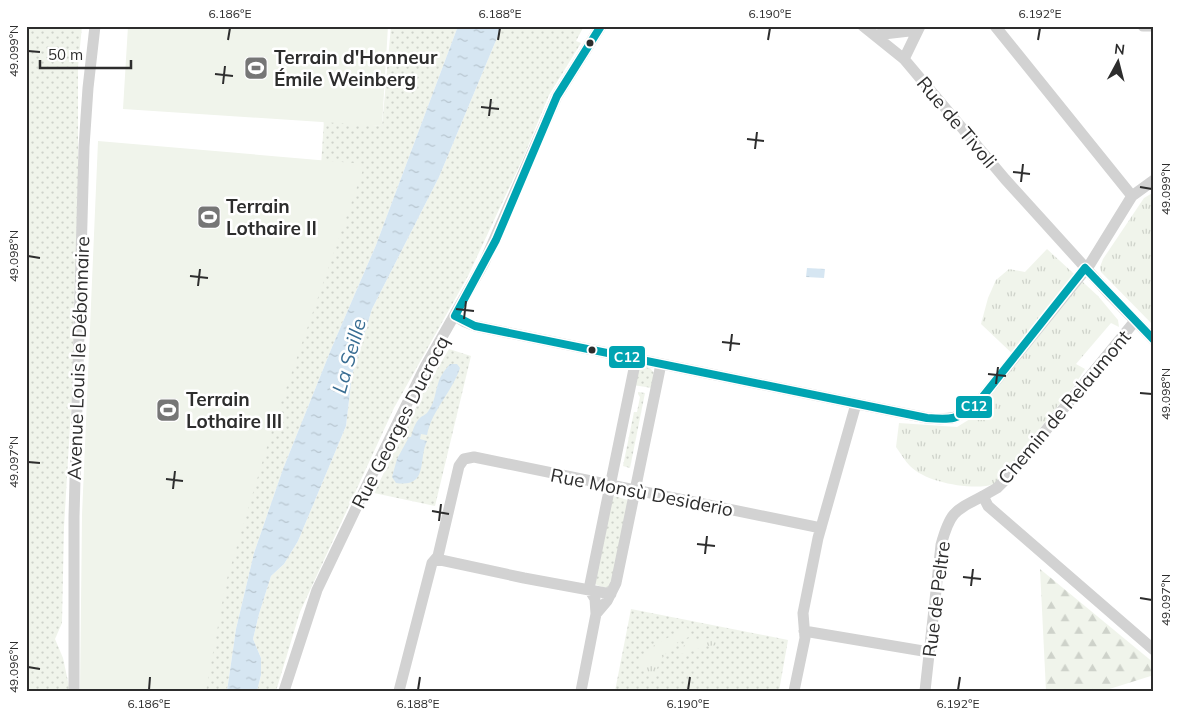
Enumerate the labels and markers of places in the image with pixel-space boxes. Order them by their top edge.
unlabelled marker [585,38,595,48]
place label: Terrain d'Honneur Émile Weinberg [274,45,438,91]
sports icon: Terrain d'Honneur Émile Weinberg [243,55,269,81]
place label: Terrain Lothaire II [226,194,317,240]
sports icon: Terrain Lothaire II [196,204,222,230]
unlabelled marker [587,345,597,355]
place label: Terrain Lothaire III [186,387,282,433]
sports icon: Terrain Lothaire III [155,397,181,423]

